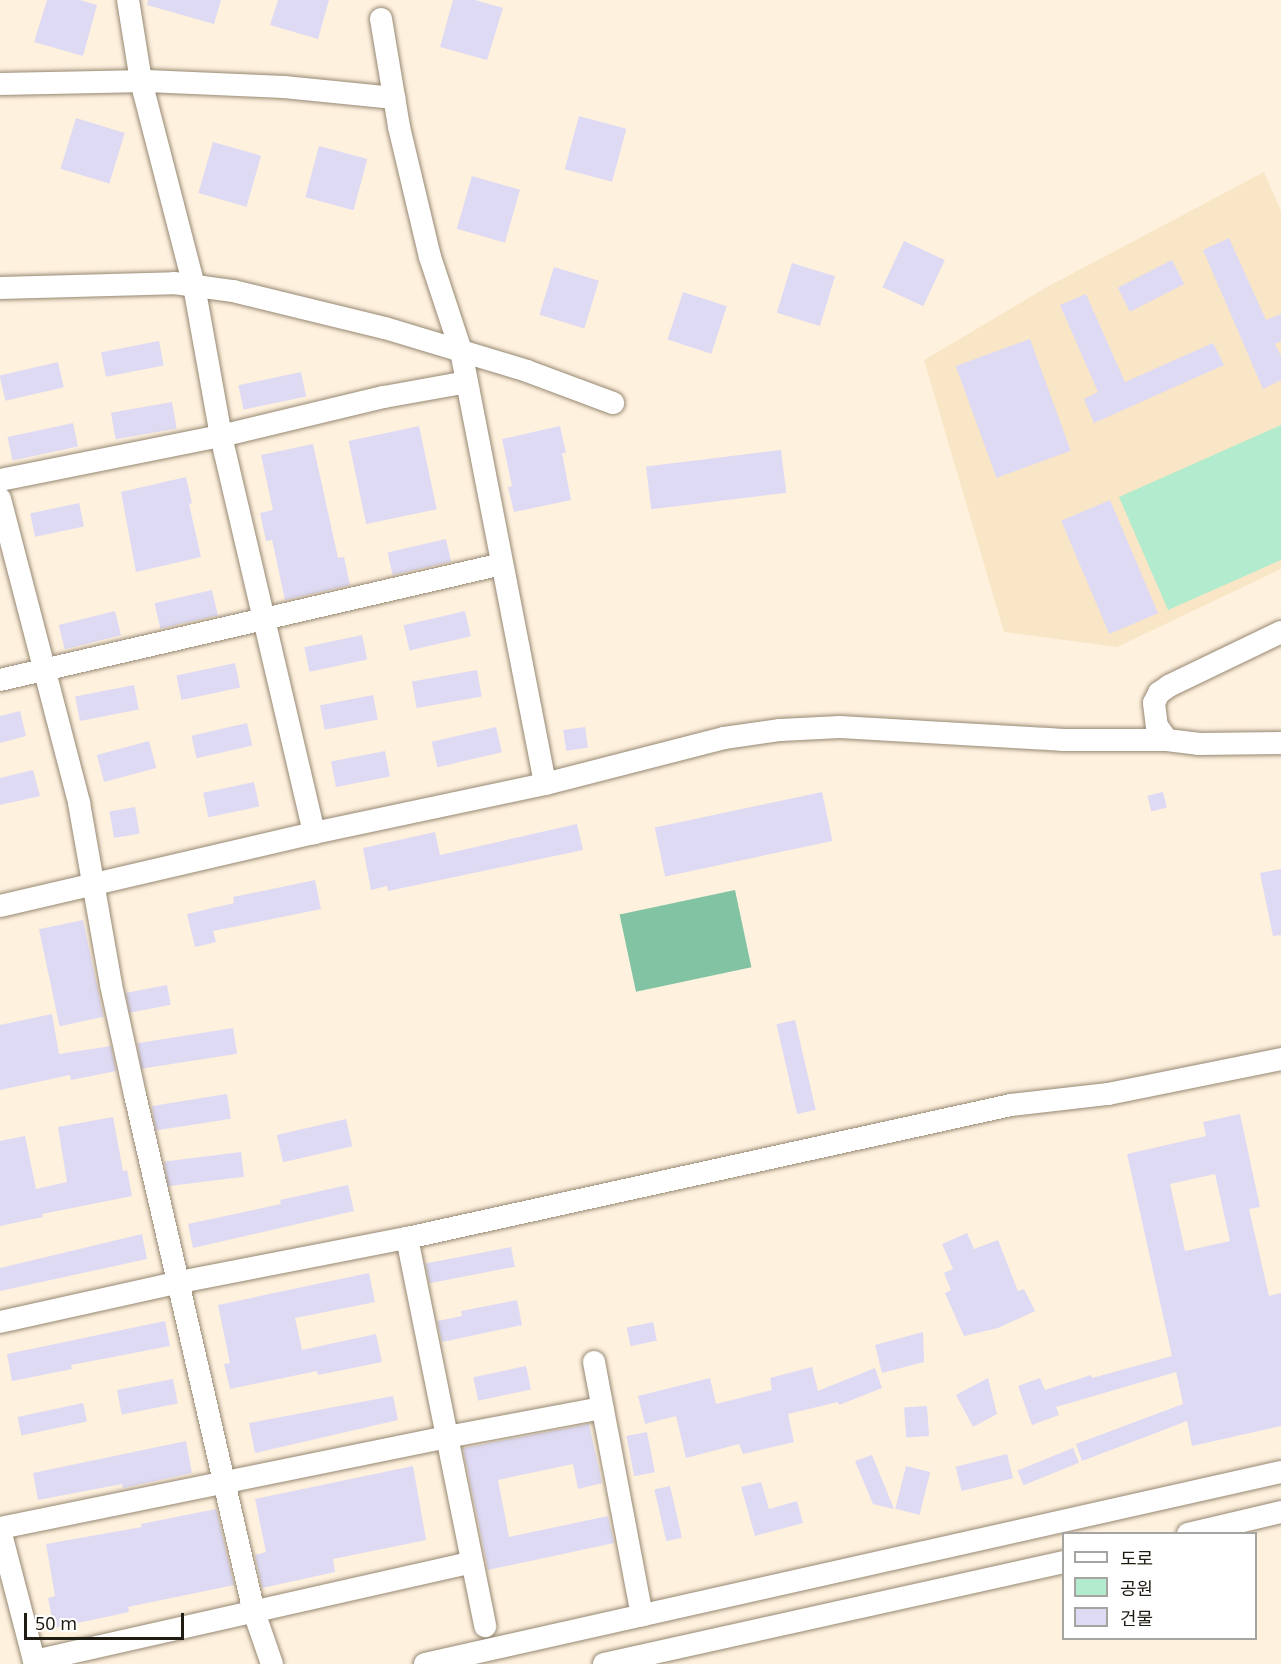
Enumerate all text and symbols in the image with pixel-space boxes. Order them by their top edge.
legend [1062,1532,1257,1640]
text: 도로 [1120,1546,1153,1570]
text: 공원 [1120,1576,1153,1600]
scale bar [27,1601,188,1639]
text: 건물 [1120,1606,1153,1630]
text: 50 m [35,1611,77,1635]

